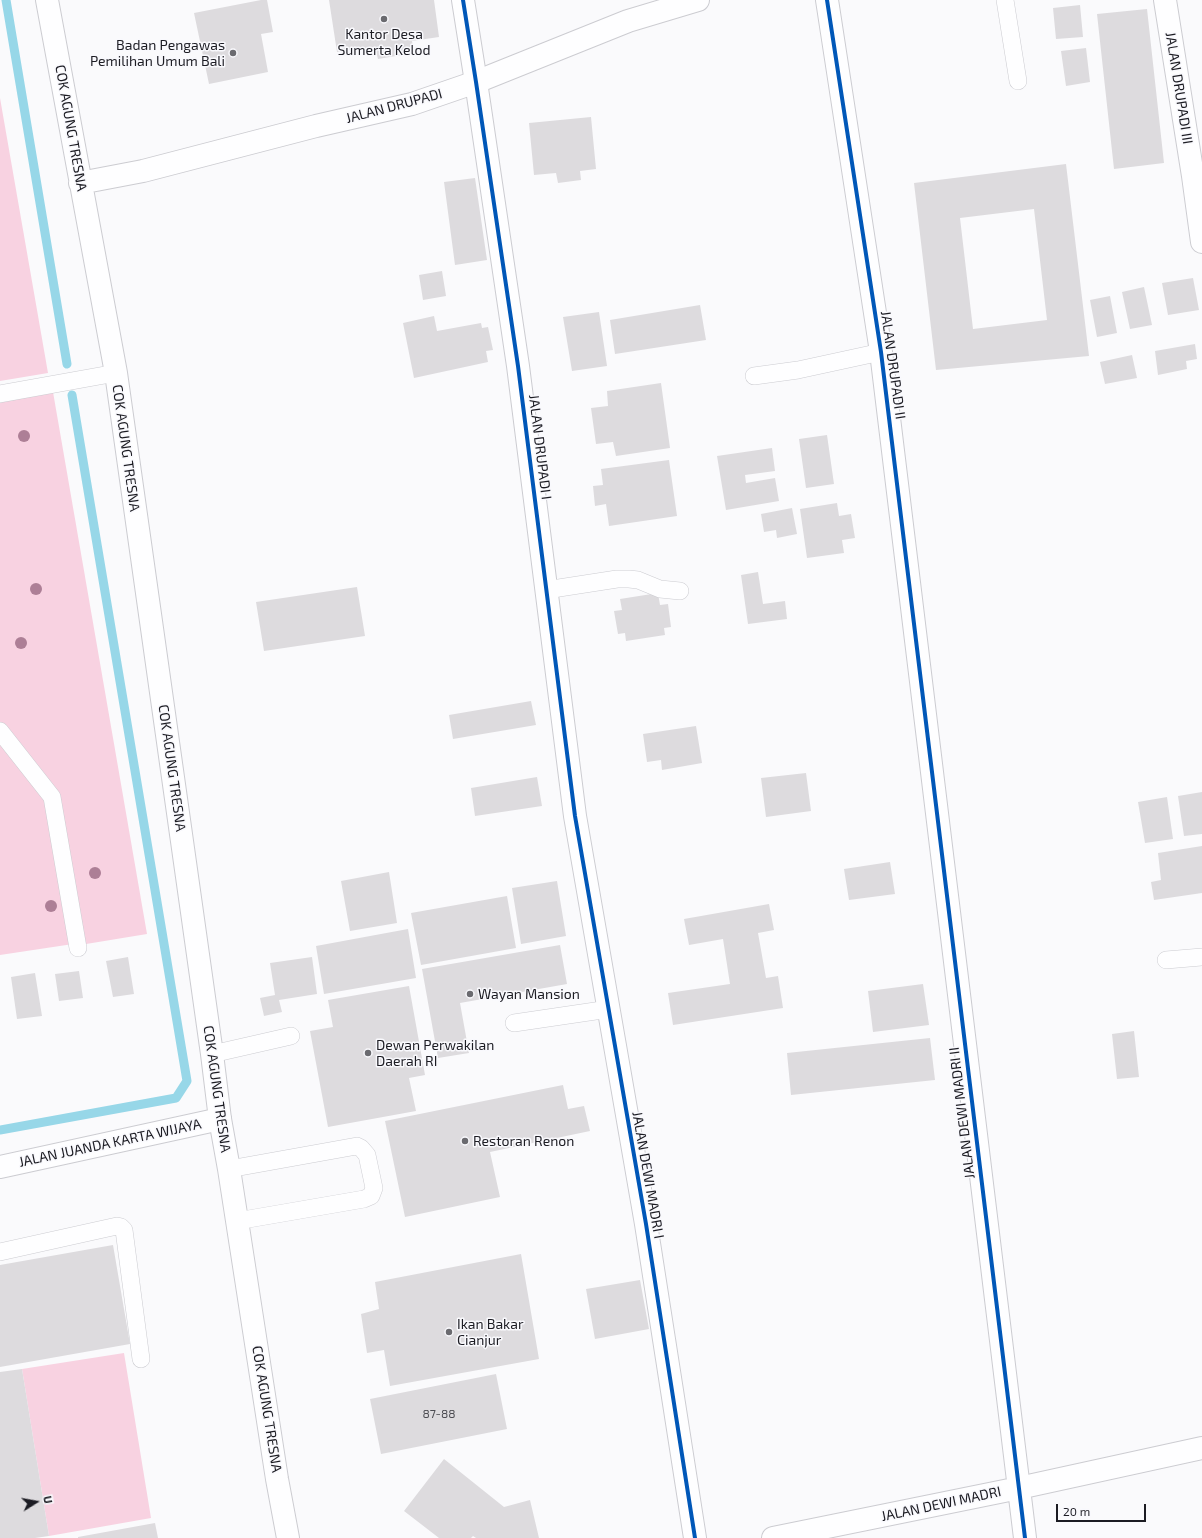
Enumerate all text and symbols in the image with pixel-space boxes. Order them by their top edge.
marker: Kantor Desa Sumerta Kelod [379,14,389,24]
place label: Kantor Desa Sumerta Kelod [337,26,431,58]
street label: JALAN DRUPADI III [1162,31,1196,145]
place label: Badan Pengawas Pemilihan Umum Bali [90,37,225,70]
marker: Badan Pengawas Pemilihan Umum Bali [228,48,238,58]
street label: COK AGUNG TRESNA [52,63,90,193]
street label: JALAN DRUPADI [344,85,444,127]
street label: JALAN DRUPADI II [877,310,909,420]
street label: COK AGUNG TRESNA [109,383,143,513]
street label: JALAN DRUPADI I [525,393,555,501]
street label: COK AGUNG TRESNA [155,703,189,833]
place label: Wayan Mansion [478,986,580,1002]
marker: Wayan Mansion [465,989,475,999]
street label: COK AGUNG TRESNA [200,1024,234,1154]
place label: Dewan Perwakilan Daerah RI [376,1037,494,1070]
street label: JALAN DEWI MADRI II [946,1046,978,1180]
marker: Dewan Perwakilan Daerah RI [363,1048,373,1058]
street label: JALAN DEWI MADRI I [629,1110,667,1240]
street label: JALAN JUANDA KARTA WIJAYA [17,1115,203,1171]
place label: Restoran Renon [473,1133,574,1149]
marker: Restoran Renon [460,1136,470,1146]
place label: Ikan Bakar Cianjur [457,1316,524,1348]
marker: Ikan Bakar Cianjur [444,1327,454,1337]
street label: COK AGUNG TRESNA [249,1344,285,1474]
house number: 87-88 [422,1407,456,1421]
north arrow [16,1482,56,1522]
street label: JALAN DEWI MADRI [880,1483,1002,1525]
text: U [41,1495,55,1505]
scale bar [1058,1496,1148,1522]
text: 20 m [1063,1504,1090,1518]

